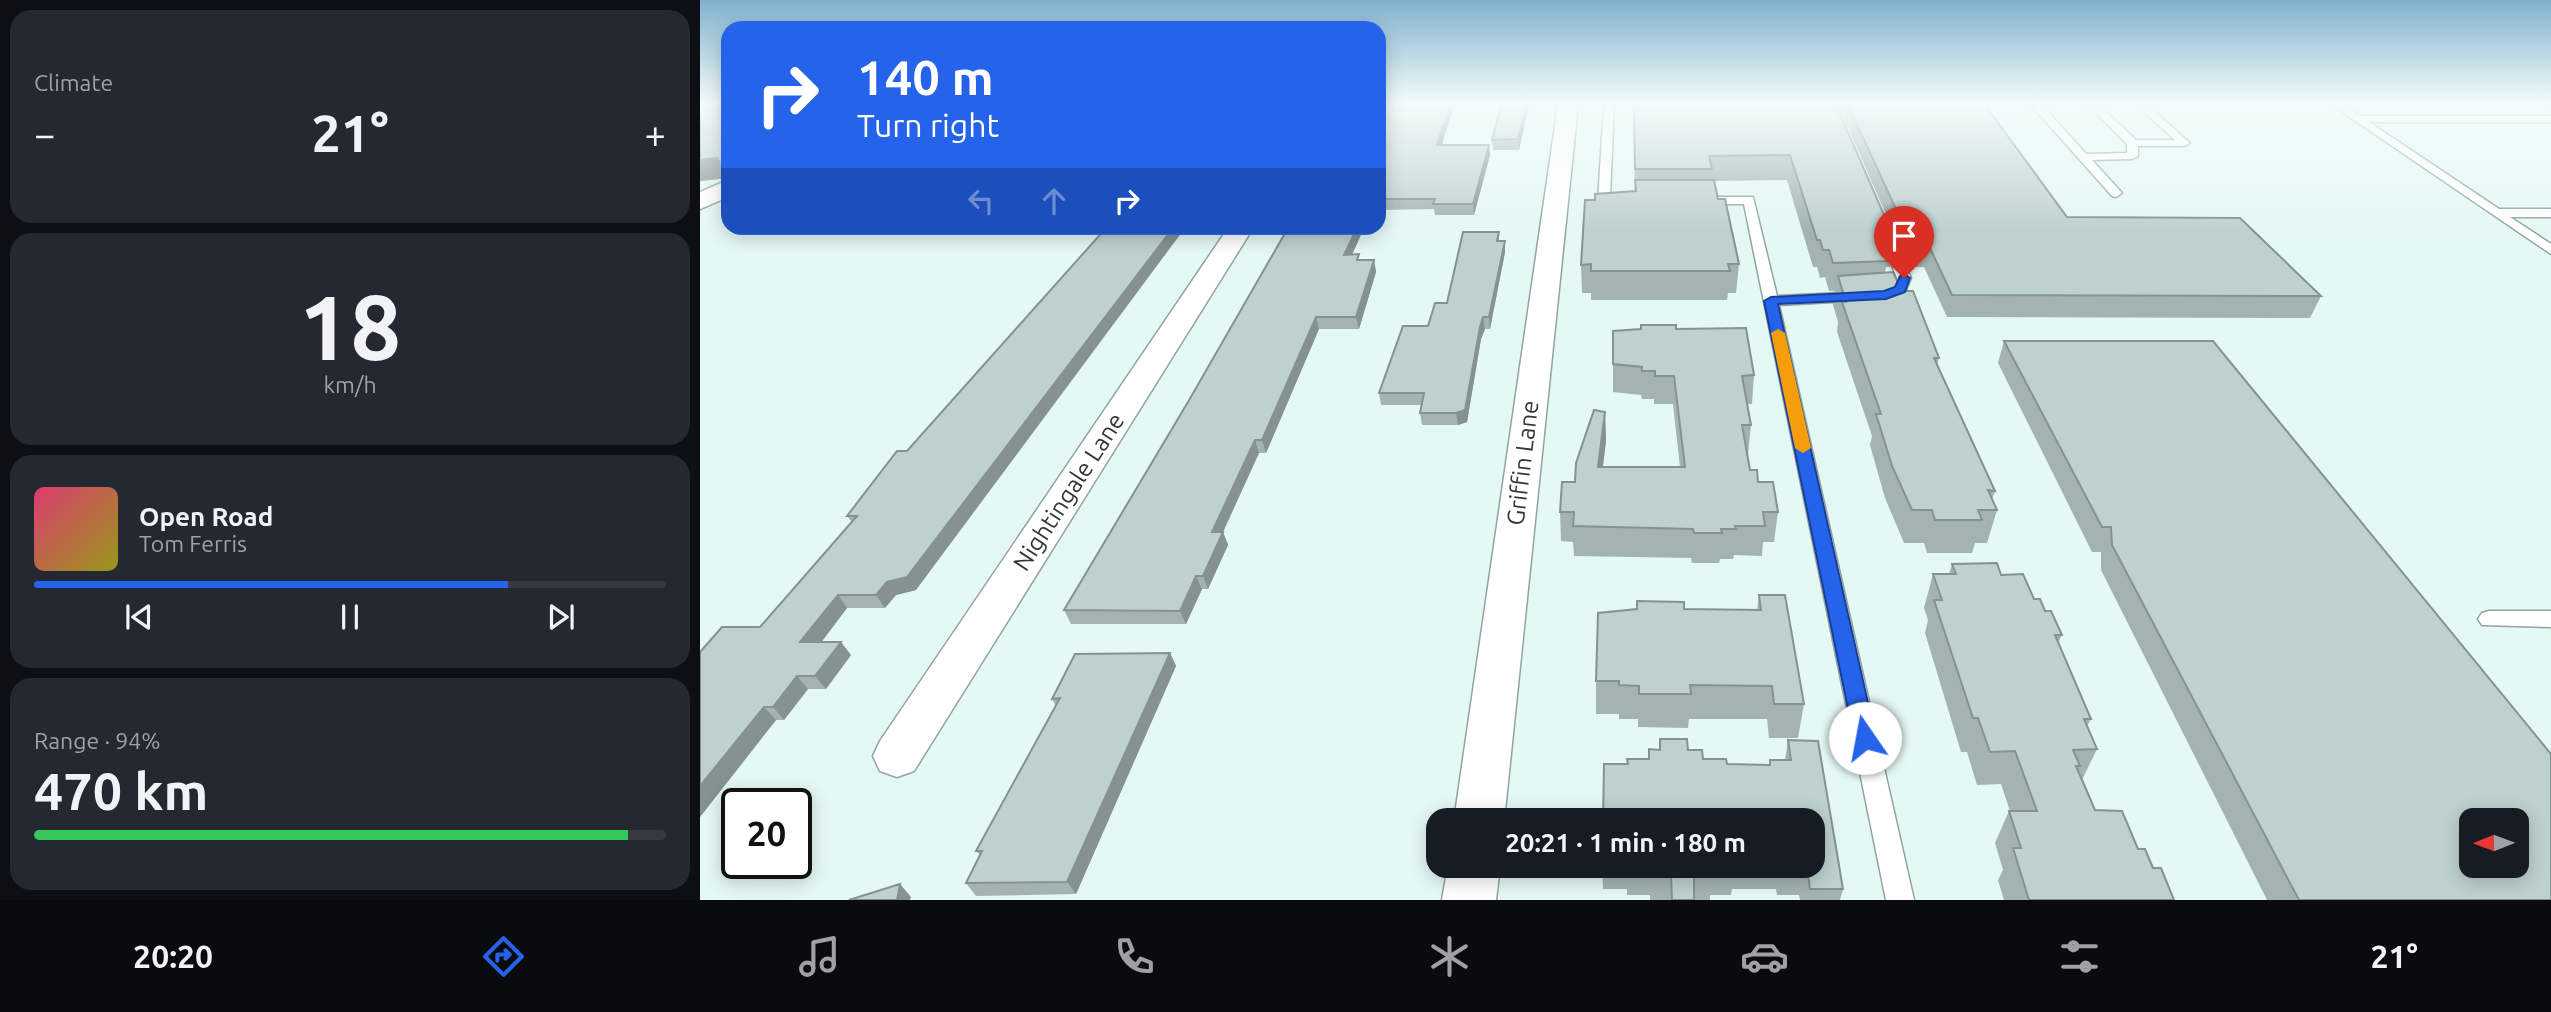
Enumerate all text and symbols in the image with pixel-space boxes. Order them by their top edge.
icon: right [742,49,833,140]
text: 140 m [857,49,994,104]
text: Climate [34,70,113,95]
text: 21° [311,104,389,162]
text: Turn right [857,107,999,143]
text: − [34,113,55,155]
text: + [645,113,666,155]
icon: left [962,182,1000,220]
icon: ahead [1035,182,1073,220]
icon: right [1108,182,1146,220]
pin [1874,206,1934,278]
icon: arrive [1885,217,1923,255]
text: 18 [299,275,401,377]
text: km/h [323,372,377,397]
street label: Griffin Lane [1501,399,1544,527]
street label: Nightingale Lane [1008,408,1130,575]
text: Open Road [139,502,273,531]
text: Tom Ferris [139,531,247,556]
icon: previous [120,598,158,636]
icon: pause [331,598,369,636]
icon: next [542,598,580,636]
position arrow [1828,701,1902,775]
text: Range · 94% [34,728,161,753]
text: 470 km [34,762,208,820]
speed limit sign: 20 [721,788,812,879]
north arrow [2459,808,2529,878]
map controls [2459,808,2529,878]
text: 20:21 · 1 min · 180 m [1505,828,1746,857]
icon: directions [479,932,528,981]
icon: music [795,932,844,981]
icon: phone [1110,932,1159,981]
icon: climate [1425,932,1474,981]
icon: car [1740,932,1789,981]
icon: filters [2055,932,2104,981]
text: 20:20 [133,938,213,974]
text: 21° [2370,938,2418,974]

